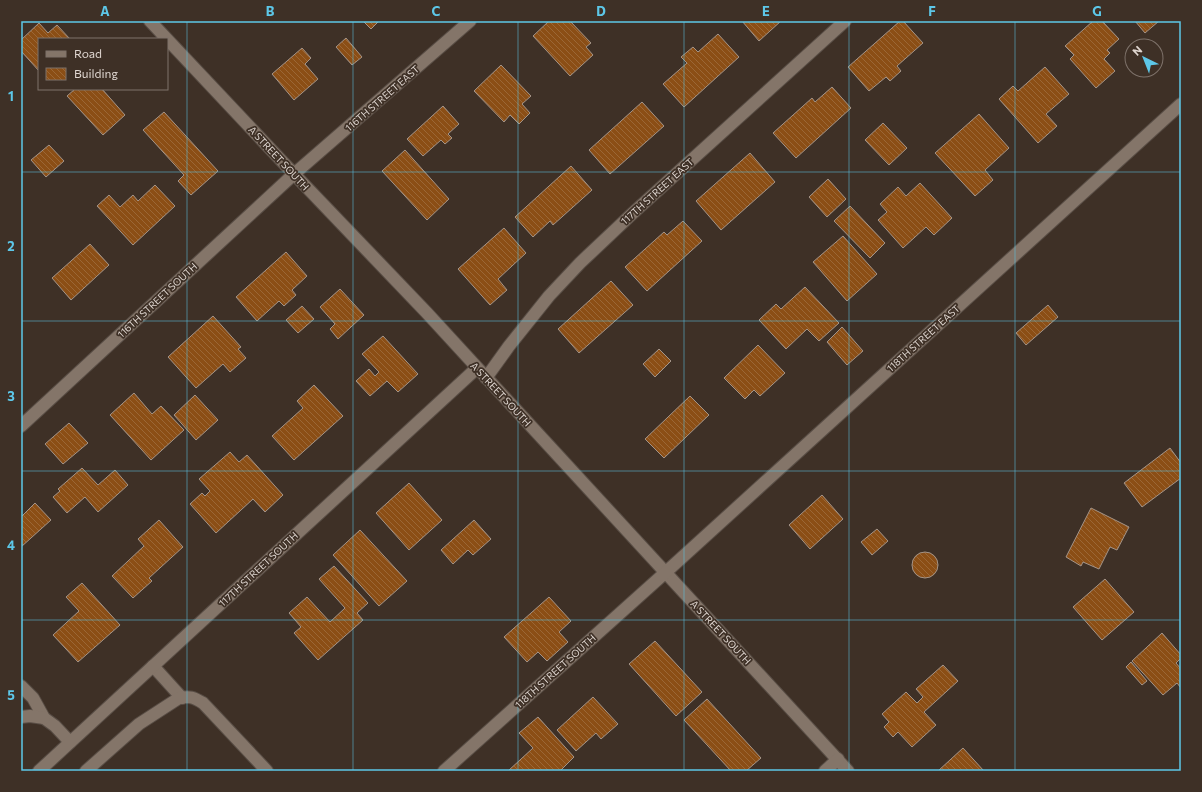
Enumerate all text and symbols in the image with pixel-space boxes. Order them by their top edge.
text: A [100,3,110,19]
text: B [266,3,275,19]
text: C [432,3,441,19]
text: D [596,3,606,19]
text: E [762,3,770,19]
text: F [928,3,936,19]
text: G [1092,3,1102,19]
legend [38,38,168,90]
north arrow [1124,38,1164,78]
text: N [1129,43,1144,58]
text: Road [74,46,102,60]
street label: 116TH STREET EAST [343,62,422,133]
text: Building [74,66,118,80]
text: 1 [8,88,14,104]
street label: A STREET SOUTH [246,124,312,192]
street label: 117TH STREET EAST [618,155,696,227]
text: 2 [7,238,15,254]
street label: 116TH STREET SOUTH [115,260,199,340]
street label: 118TH STREET EAST [884,302,962,374]
street label: A STREET SOUTH [468,360,534,428]
text: 3 [7,388,15,404]
street label: 117TH STREET SOUTH [216,529,300,609]
text: 4 [7,537,15,553]
street label: A STREET SOUTH [688,598,754,666]
street label: 118TH STREET SOUTH [512,632,598,710]
text: 5 [7,687,15,703]

